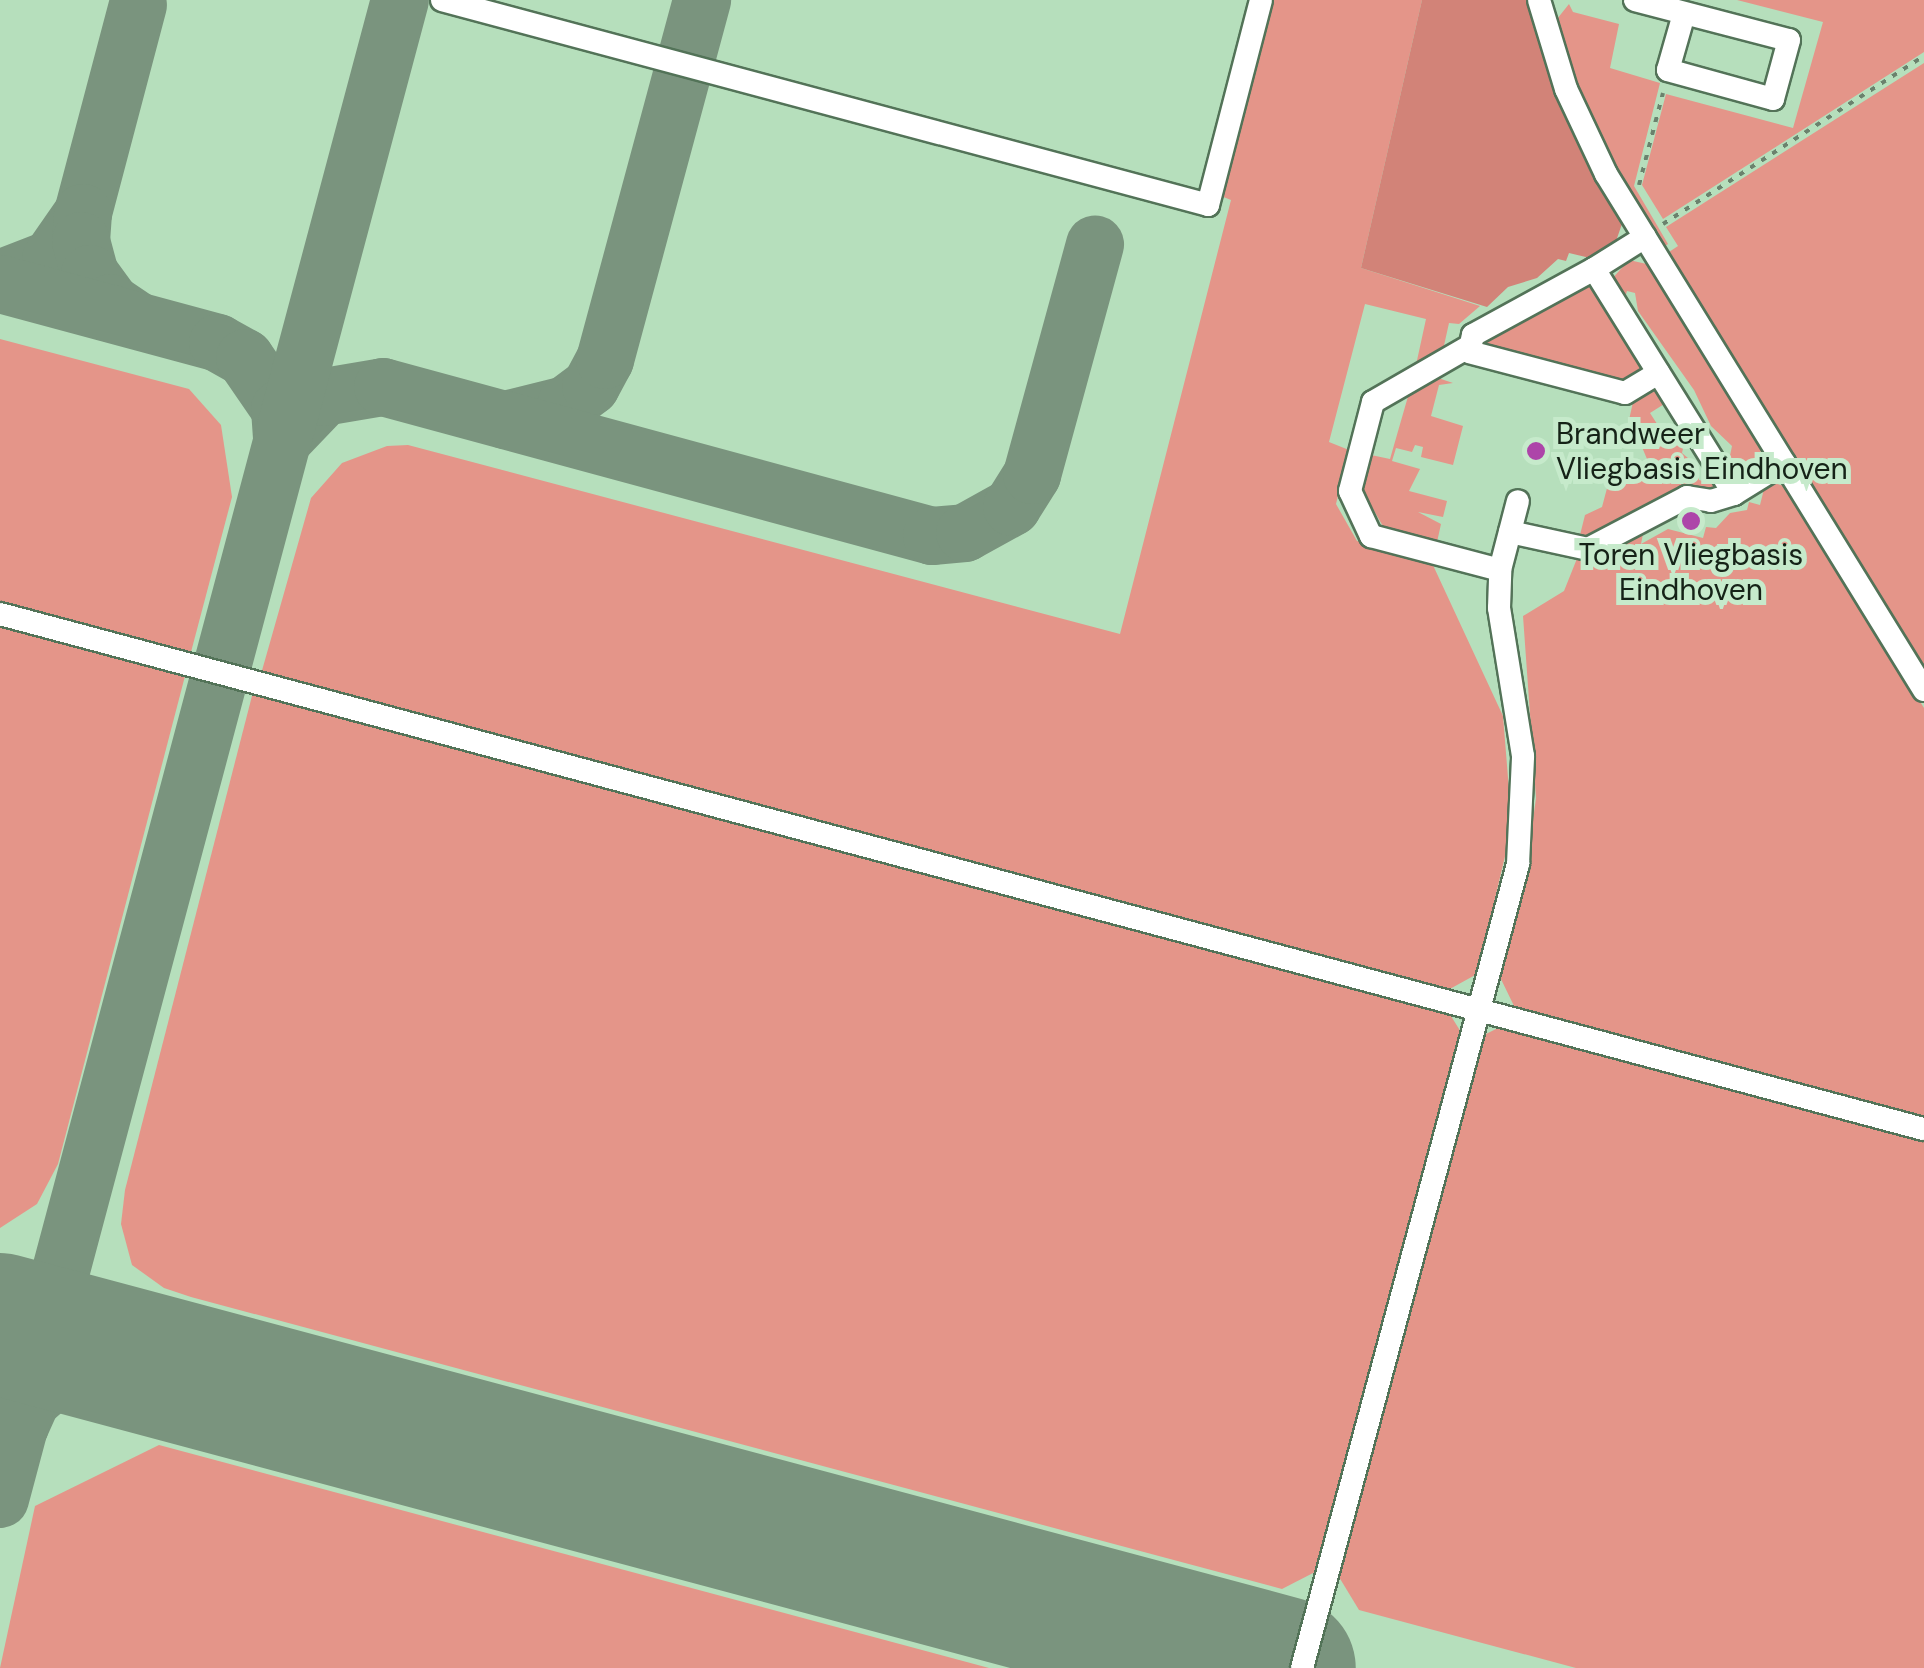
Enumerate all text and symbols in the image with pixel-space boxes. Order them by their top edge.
place label: Brandweer Vliegbasis Eindhoven [1556,416,1848,486]
marker: Brandweer Vliegbasis Eindhoven [1525,440,1547,462]
marker: Toren Vliegbasis Eindhoven [1680,510,1702,532]
place label: Toren Vliegbasis Eindhoven [1579,537,1803,608]

